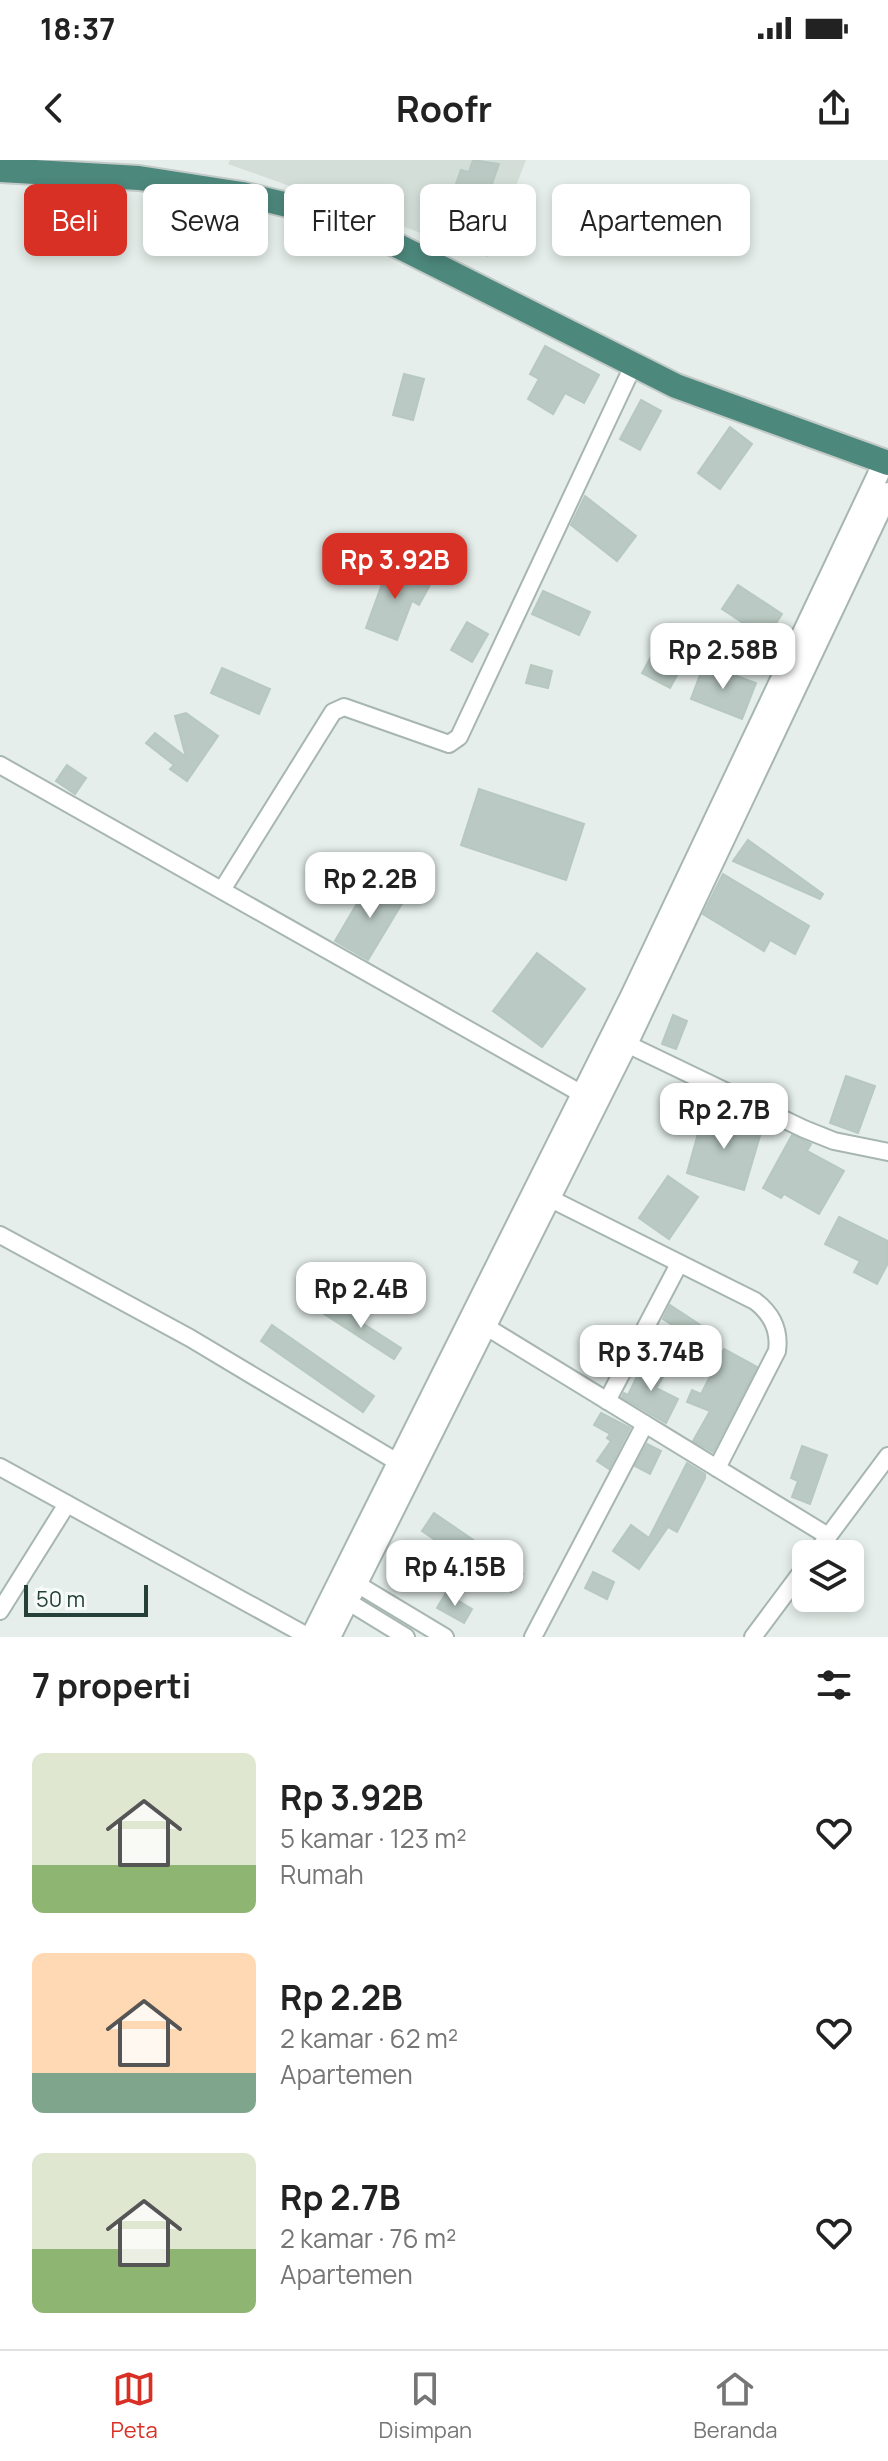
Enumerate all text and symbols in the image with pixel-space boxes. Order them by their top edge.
text: 18:37 [40,8,115,49]
text: Roofr [396,84,492,133]
icon: back [32,86,76,130]
icon: share [812,86,856,130]
chip: Beli [24,184,127,256]
chip: Sewa [143,184,268,256]
chip: Filter [284,184,404,256]
chip: Baru [420,184,536,256]
chip: Apartemen [552,184,750,256]
pin: Rp 3.92B [312,533,478,601]
text: Rp 3.92B [340,541,450,577]
pin: Rp 2.58B [640,623,806,691]
text: Rp 2.58B [668,631,778,667]
pin: Rp 2.2B [296,852,444,920]
text: Rp 2.2B [323,860,417,896]
pin: Rp 2.7B [650,1083,798,1151]
text: Rp 2.7B [678,1091,770,1127]
pin: Rp 2.4B [287,1262,435,1330]
text: Rp 2.4B [314,1270,408,1306]
pin: Rp 3.74B [568,1325,734,1393]
text: Rp 3.74B [598,1333,704,1369]
pin: Rp 4.15B [372,1540,538,1608]
map controls [792,1540,864,1612]
button: layers [792,1540,864,1612]
text: Rp 4.15B [404,1548,506,1584]
scale bar [24,1581,148,1617]
text: 50 m [36,1584,85,1614]
text: 7 properti [32,1662,191,1708]
icon: filters [812,1663,856,1707]
text: Rp 3.92B [280,1774,423,1820]
icon: home [96,1785,192,1881]
icon: heart [812,1811,856,1855]
text: 5 kamar · 123 m² [280,1820,467,1856]
text: Rumah [280,1856,364,1892]
text: Rp 2.2B [280,1974,402,2020]
icon: home [96,1985,192,2081]
icon: heart [812,2011,856,2055]
text: 2 kamar · 62 m² [280,2020,458,2056]
text: Apartemen [280,2056,413,2092]
text: Rp 2.7B [280,2174,400,2220]
icon: home [96,2185,192,2281]
icon: heart [812,2211,856,2255]
text: 2 kamar · 76 m² [280,2220,456,2256]
text: Apartemen [280,2256,413,2292]
tab: Peta [111,2367,158,2445]
tab: Disimpan [379,2367,472,2445]
tab: Beranda [693,2367,778,2445]

